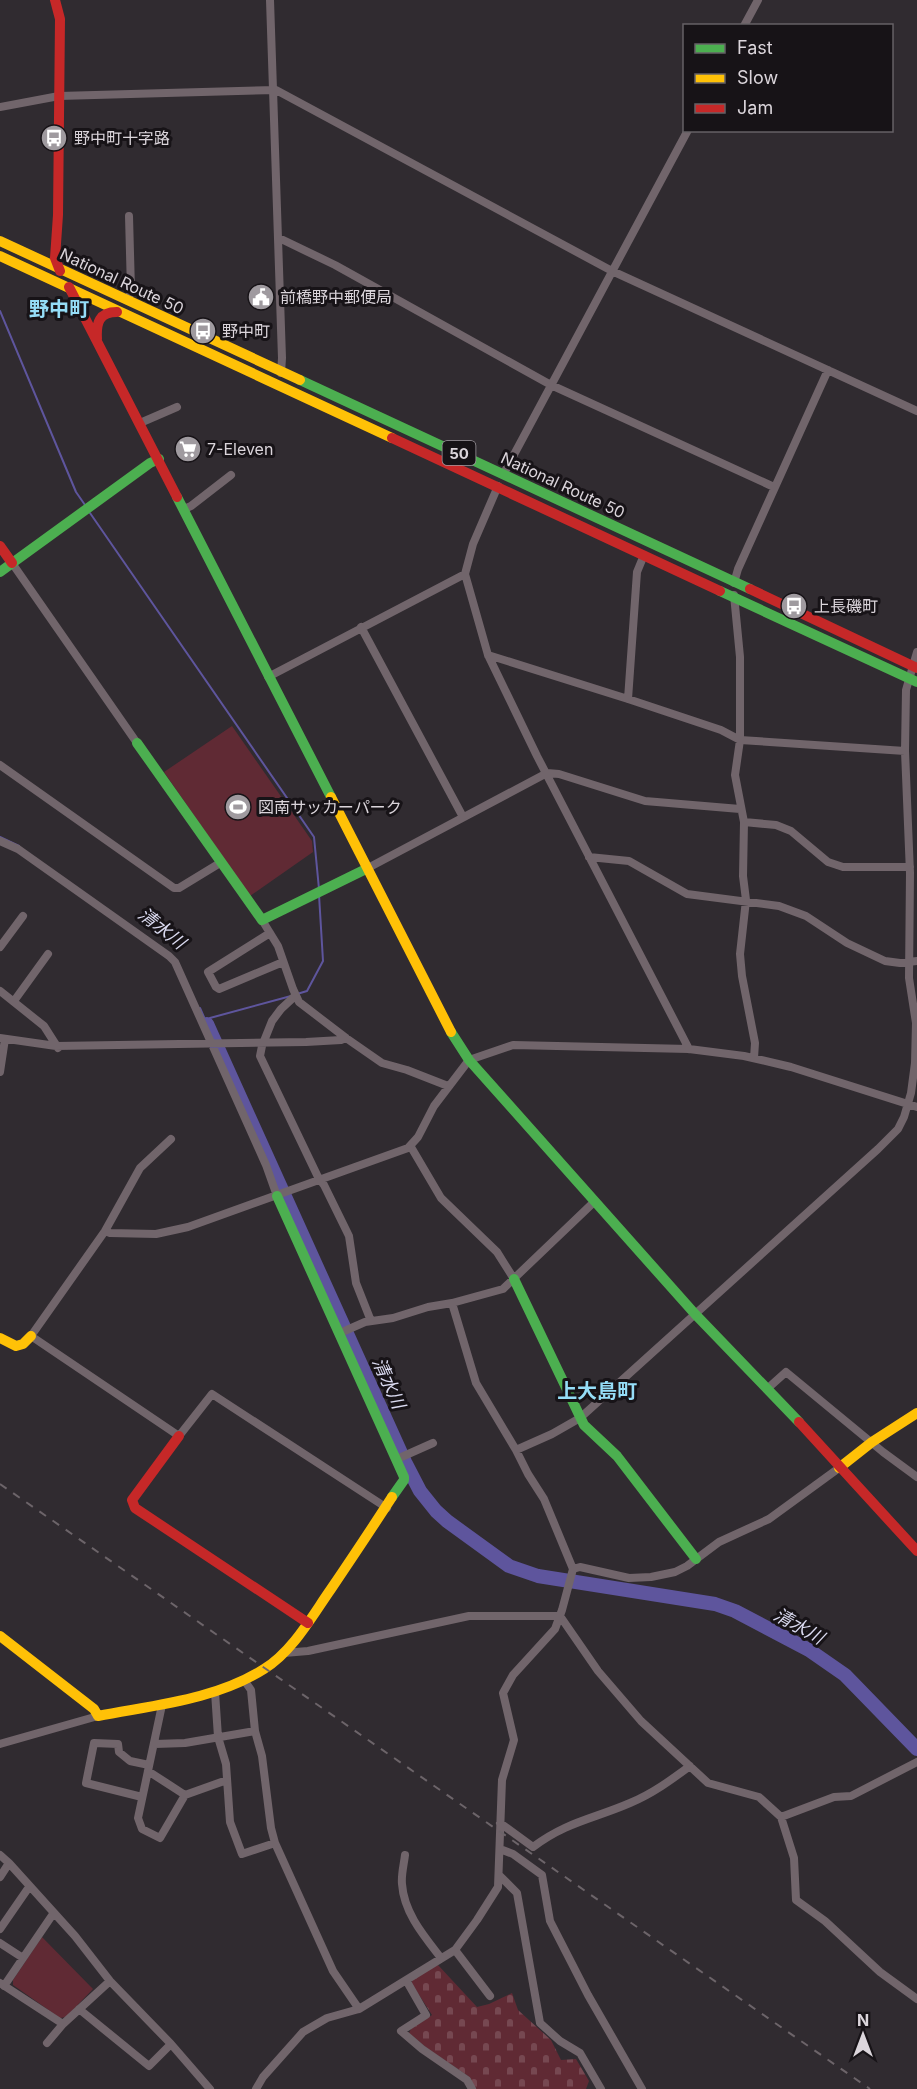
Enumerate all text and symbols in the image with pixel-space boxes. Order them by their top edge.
legend [683,24,893,132]
text: Fast [737,37,773,58]
text: Slow [737,67,778,88]
text: Jam [737,97,773,118]
bus stop icon: 野中町十字路 [39,123,69,153]
place label: 野中町十字路 [74,128,170,148]
street label: National Route 50 [57,244,187,318]
public building icon: 前橋野中郵便局 [246,282,276,312]
place label: 前橋野中郵便局 [280,287,392,307]
district label: 野中町 [29,297,89,321]
bus stop icon: 野中町 [188,316,218,346]
place label: 野中町 [222,321,270,341]
supermarket icon: 7-Eleven [173,434,203,464]
place label: 7-Eleven [207,439,273,459]
road number: 50 [442,441,476,465]
street label: National Route 50 [498,448,628,522]
bus stop icon: 上長磯町 [779,591,809,621]
place label: 上長磯町 [814,596,878,616]
sports icon: 図南サッカーパーク [223,792,253,822]
place label: 図南サッカーパーク [258,797,402,817]
water label: 清水川 [134,903,191,954]
water label: 清水川 [368,1354,410,1414]
district label: 上大島町 [557,1379,637,1403]
water label: 清水川 [770,1604,829,1649]
north arrow [833,2005,893,2065]
text: N [857,2010,869,2030]

